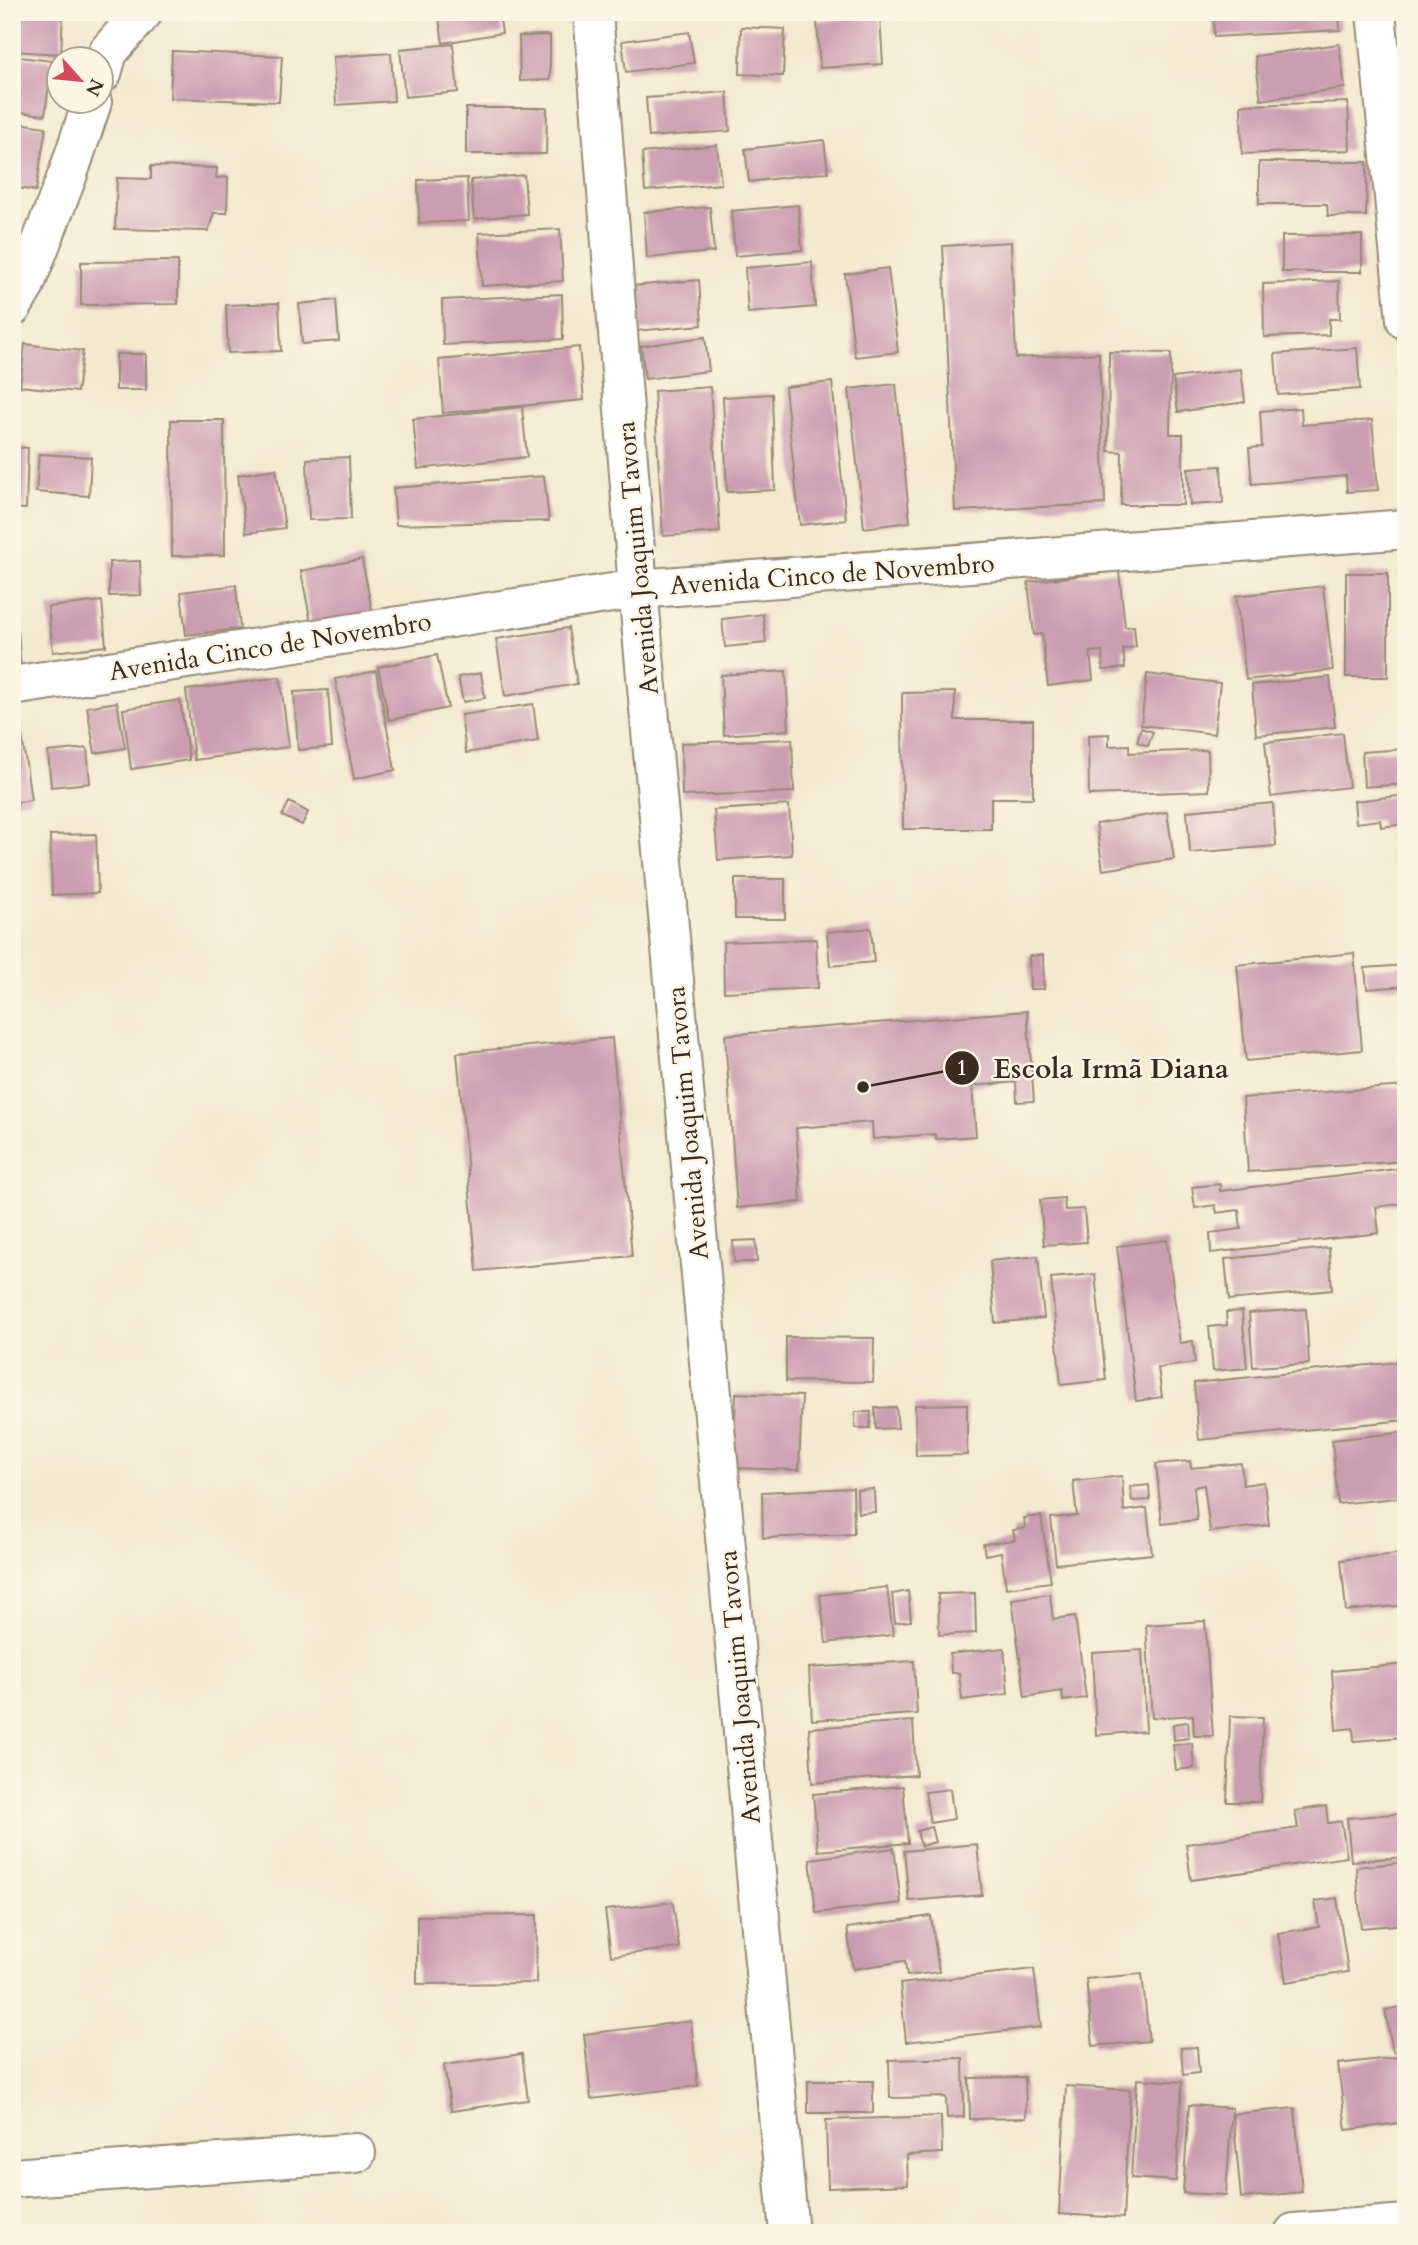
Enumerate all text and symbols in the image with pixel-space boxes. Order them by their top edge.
north arrow [46,46,116,116]
text: N [79,74,110,101]
street label: Avenida Joaquim Tavora [608,420,667,696]
street label: Avenida Cinco de Novembro [668,546,996,603]
street label: Avenida Cinco de Novembro [106,604,434,689]
street label: Avenida Joaquim Tavora [658,985,717,1261]
callout: Escola Irmã Diana [944,1043,1243,1092]
text: Escola Irmã Diana [993,1050,1229,1088]
text: 1 [957,1054,967,1083]
street label: Avenida Joaquim Tavora [710,1549,769,1825]

